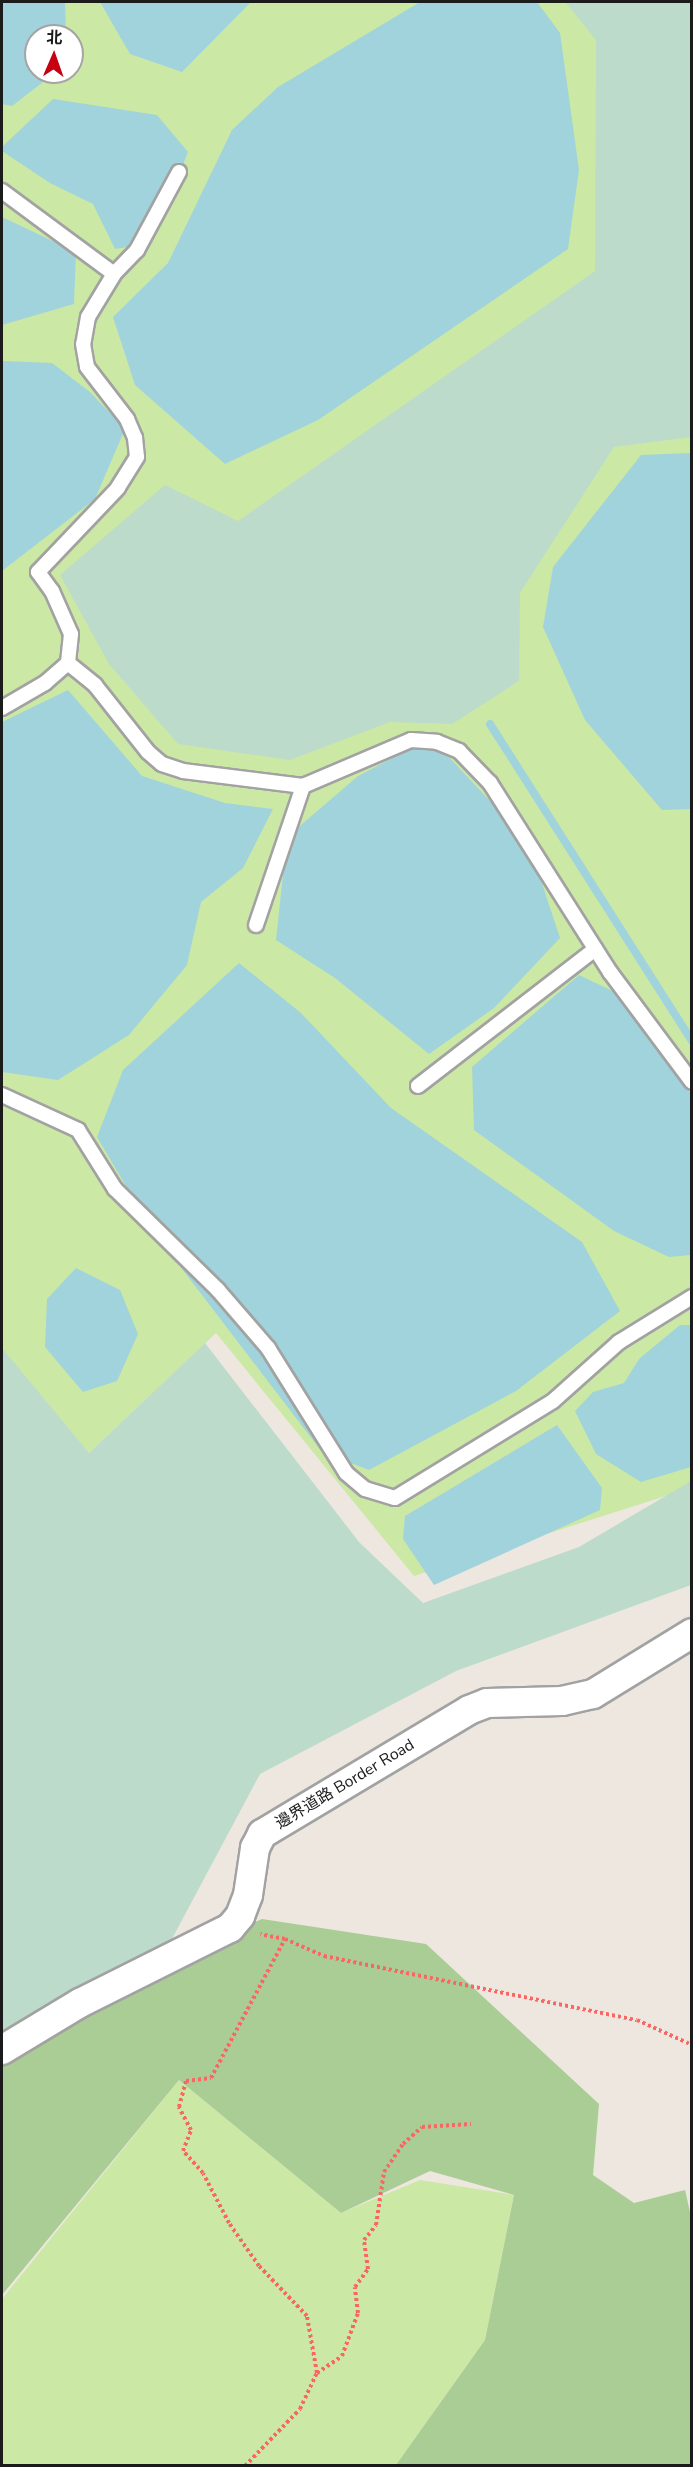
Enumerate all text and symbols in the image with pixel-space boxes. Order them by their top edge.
north arrow [24,24,84,84]
text: 北 [46,27,63,49]
street label: 邊界道路 Border Road [272,1735,418,1833]

